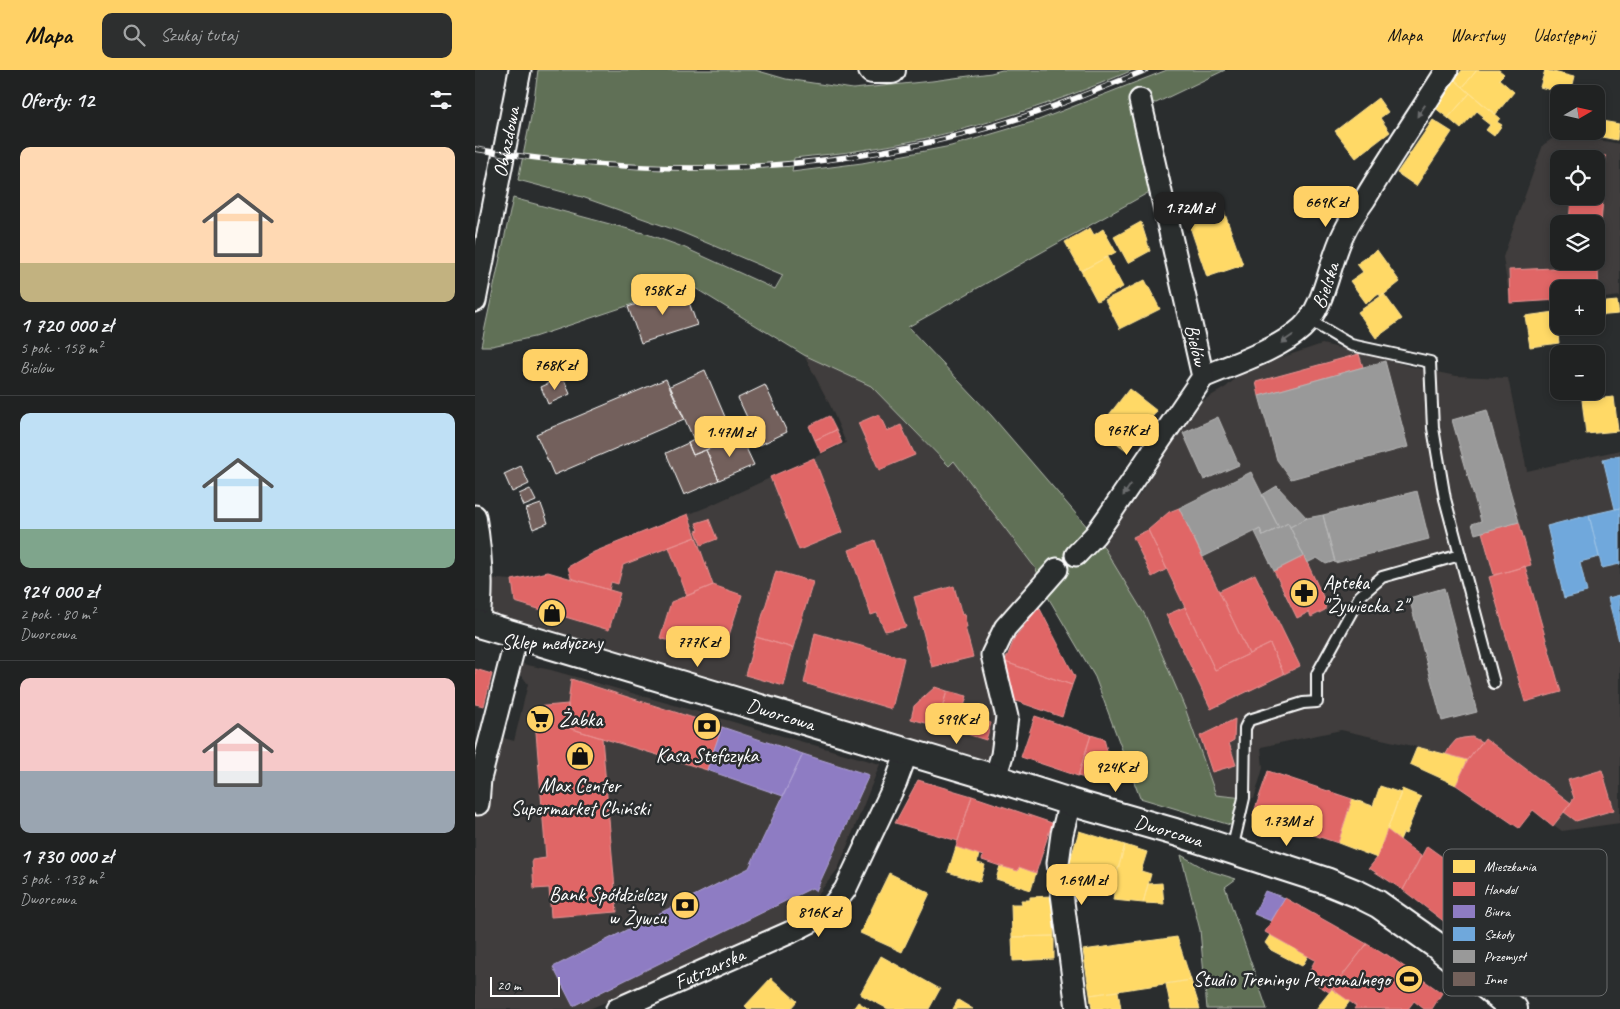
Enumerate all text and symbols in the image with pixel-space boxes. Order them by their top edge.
search box [102,13,452,58]
text: Mapa [25,20,72,50]
icon: search [120,21,148,49]
text: Szukaj tutaj [160,23,238,47]
text: Mapa [1387,24,1422,46]
text: Warstwy [1450,24,1505,46]
text: Udostępnij [1533,24,1595,46]
north arrow [1550,85,1605,140]
map controls [1550,85,1605,400]
icon: filters [427,86,455,114]
text: Oferty: 12 [20,87,94,113]
street label: Objazdowa [487,103,525,179]
one-way arrow [1416,104,1425,118]
button: locate [1550,150,1605,205]
icon: home [193,180,283,270]
pin: 669K zł [1280,186,1372,228]
pin: 1.72M zł [1137,191,1241,234]
text: 669K zł [1305,192,1347,212]
text: 1.72M zł [1165,198,1213,218]
button: layers [1550,215,1605,270]
street label: Bielska [1305,258,1345,312]
pin: 958K zł [617,274,709,316]
text: 958K zł [642,280,684,300]
button: + [1550,280,1605,335]
text: 1 720 000 zł [20,312,113,338]
street label: Bielów [1179,322,1213,370]
one-way arrow [1280,334,1294,344]
text: 5 pok. · 158 m² [20,338,102,358]
button: − [1550,345,1605,400]
pin: 768K zł [509,348,601,391]
text: 768K zł [534,355,576,375]
text: Bielów [20,358,53,378]
pin: 967K zł [1081,414,1173,456]
pin: 1.47M zł [678,416,782,458]
text: 967K zł [1106,420,1148,440]
text: 1.47M zł [706,422,754,442]
icon: home [193,445,283,535]
one-way arrow [1122,483,1132,496]
place label: Apteka "Żywiecka 2" [1323,570,1411,618]
text: 924 000 zł [20,578,98,604]
pharmacy icon: Apteka "Żywiecka 2" [1289,578,1319,608]
shop icon: Sklep medyczny [537,598,567,628]
text: 2 pok. · 80 m² [20,604,95,624]
text: Dworcowa [20,624,76,644]
pin: 777K zł [652,626,744,668]
place label: Sklep medyczny [501,630,605,655]
text: 777K zł [677,632,719,652]
street label: Dworcowa [744,692,819,737]
pin: 599K zł [911,702,1003,745]
supermarket icon: Żabka [525,704,555,734]
place label: Żabka [559,707,604,732]
text: 599K zł [936,709,978,729]
icon: home [193,710,283,800]
bank icon: Kasa Stefczyka [692,711,722,741]
shop icon: Max Center Supermarket Chiński [565,741,595,771]
place label: Kasa Stefczyka [656,743,760,768]
pin: 924K zł [1070,750,1162,793]
text: 924K zł [1095,757,1137,777]
place label: Max Center Supermarket Chiński [510,773,652,821]
pin: 1.73M zł [1235,804,1339,847]
street label: Dworcowa [1132,809,1207,853]
text: 1.73M zł [1263,811,1311,831]
text: 1 730 000 zł [20,843,113,869]
legend [1443,849,1607,996]
text: Mieszkania [1484,858,1537,875]
pin: 1.69M zł [1030,864,1134,906]
text: 5 pok. · 138 m² [20,869,102,889]
text: 1.69M zł [1057,870,1107,890]
text: Handel [1484,881,1519,898]
place label: Bank Spółdzielczy w Żywcu [549,882,668,930]
text: Dworcowa [20,889,76,909]
bank icon: Bank Spółdzielczy w Żywcu [670,890,700,920]
pin: 816K zł [773,896,865,938]
text: 816K zł [798,902,840,922]
text: Biura [1484,903,1511,920]
text: Szkoły [1484,926,1515,943]
street label: Futrzarska [670,941,750,995]
text: Przemysł [1484,948,1528,965]
sports icon: Studio Treningu Personalnego [1394,964,1424,994]
place label: Studio Treningu Personalnego [1193,967,1392,992]
text: Inne [1484,971,1508,988]
scale bar [490,974,560,997]
text: 20 m [497,977,521,994]

